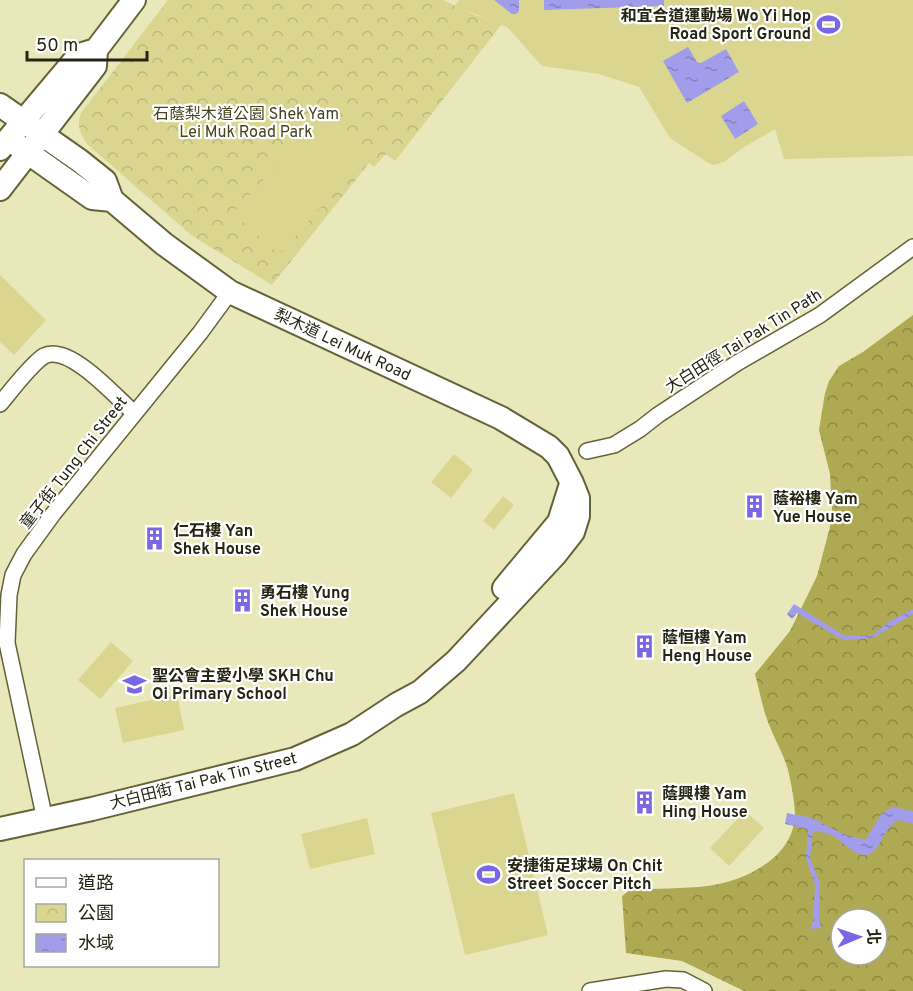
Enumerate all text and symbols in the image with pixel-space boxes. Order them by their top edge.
place label: 和宜合道運動場 Wo Yi Hop Road Sport Ground [621,7,811,45]
sports icon: 和宜合道運動場 Wo Yi Hop Road Sport Ground [816,11,842,37]
scale bar [27,24,147,62]
text: 50 m [36,35,78,58]
park label: 石蔭梨木道公園 Shek Yam Lei Muk Road Park [153,105,339,143]
street label: 大白田徑 Tai Pak Tin Path [662,285,826,398]
street label: 梨木道 Lei Muk Road [271,305,414,386]
street label: 童子街 Tung Chi Street [17,393,133,534]
place label: 蔭裕樓 Yam Yue House [773,489,858,528]
building icon: 蔭裕樓 Yam Yue House [742,494,768,520]
place label: 仁石樓 Yan Shek House [173,522,261,560]
building icon: 仁石樓 Yan Shek House [142,526,168,552]
place label: 勇石樓 Yung Shek House [260,584,350,622]
building icon: 勇石樓 Yung Shek House [229,588,255,614]
place label: 蔭恒樓 Yam Heng House [662,628,752,667]
building icon: 蔭恒樓 Yam Heng House [631,633,657,659]
place label: 聖公會主愛小學 SKH Chu Oi Primary School [152,667,334,705]
school or university icon: 聖公會主愛小學 SKH Chu Oi Primary School [121,671,147,697]
street label: 大白田街 Tai Pak Tin Street [108,749,299,815]
place label: 蔭興樓 Yam Hing House [662,784,748,823]
building icon: 蔭興樓 Yam Hing House [631,789,657,815]
place label: 安捷街足球場 On Chit Street Soccer Pitch [507,857,663,895]
legend [24,859,219,967]
sports icon: 安捷街足球場 On Chit Street Soccer Pitch [476,861,502,887]
text: 道路 [78,873,114,896]
text: 公園 [78,903,114,926]
north arrow [829,907,889,967]
text: 北 [862,928,882,945]
text: 水域 [78,933,114,956]

